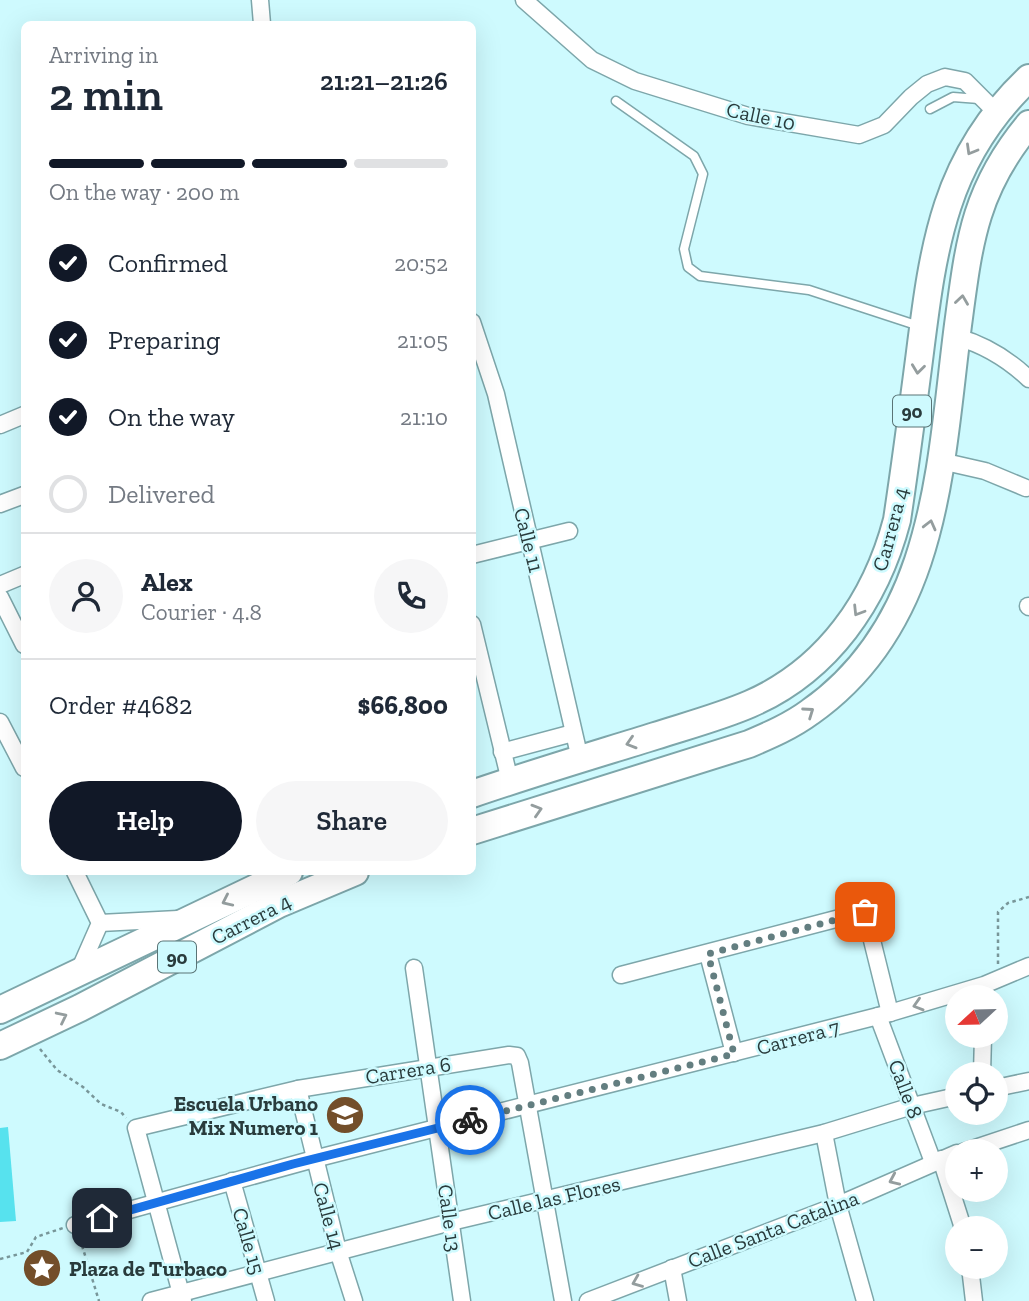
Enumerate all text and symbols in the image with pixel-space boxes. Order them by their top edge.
text: Arriving in [49,41,158,69]
text: 21:21–21:26 [320,65,448,97]
text: 2 min [49,67,163,122]
street label: Calle 10 [724,97,798,135]
one-way arrow [966,143,979,155]
text: On the way · 200 m [49,178,239,206]
icon: check [49,244,87,282]
text: Confirmed [108,247,228,279]
text: 20:52 [394,249,448,277]
one-way arrow [954,294,969,306]
icon: check [49,321,87,359]
text: Preparing [108,324,220,356]
text: 21:05 [397,326,448,354]
one-way arrow [910,364,925,375]
road number: 90 [893,396,931,426]
icon: check [49,398,87,436]
text: On the way [108,401,235,433]
text: 21:10 [400,403,448,431]
text: Delivered [108,478,215,510]
street label: Carrera 4 [867,484,913,574]
street label: Calle 11 [509,505,549,575]
one-way arrow [922,519,936,531]
button: person [49,559,123,633]
button: phone [374,559,448,633]
text: Alex [141,566,193,598]
text: Courier · 4.8 [141,598,262,626]
one-way arrow [853,604,866,617]
text: Order #4682 [49,689,192,721]
text: $66,800 [358,689,448,721]
one-way arrow [801,708,814,720]
one-way arrow [626,735,638,749]
button: Help [49,781,242,861]
button: Share [256,781,448,861]
one-way arrow [531,803,543,818]
pin [835,882,895,942]
street label: Carrera 4 [207,888,295,950]
one-way arrow [222,893,234,907]
icon: bag [846,893,884,931]
road number: 90 [158,942,196,973]
north arrow [945,985,1008,1048]
map controls [945,985,1008,1279]
one-way arrow [913,996,925,1011]
one-way arrow [55,1011,67,1025]
street label: Carrera 7 [754,1014,842,1060]
street label: Carrera 6 [364,1051,452,1089]
street label: Calle 8 [883,1056,929,1122]
button: locate [945,1062,1008,1125]
courier [435,1085,505,1155]
place label: Escuela Urbano Mix Numero 1 [174,1091,319,1140]
school or university icon: Escuela Urbano Mix Numero 1 [324,1094,366,1136]
icon: bike [451,1101,489,1139]
button: + [945,1139,1008,1202]
street label: Calle las Flores [485,1171,623,1225]
one-way arrow [889,1172,902,1186]
street label: Calle 14 [308,1179,350,1253]
street label: Calle 13 [433,1183,467,1253]
street label: Calle Santa Catalina [684,1185,862,1273]
pin [72,1188,132,1248]
icon: home [83,1199,121,1237]
street label: Calle 15 [228,1205,270,1277]
button: − [945,1216,1008,1279]
place icon: Plaza de Turbaco [21,1247,63,1289]
place label: Plaza de Turbaco [69,1256,227,1281]
one-way arrow [632,1273,644,1287]

